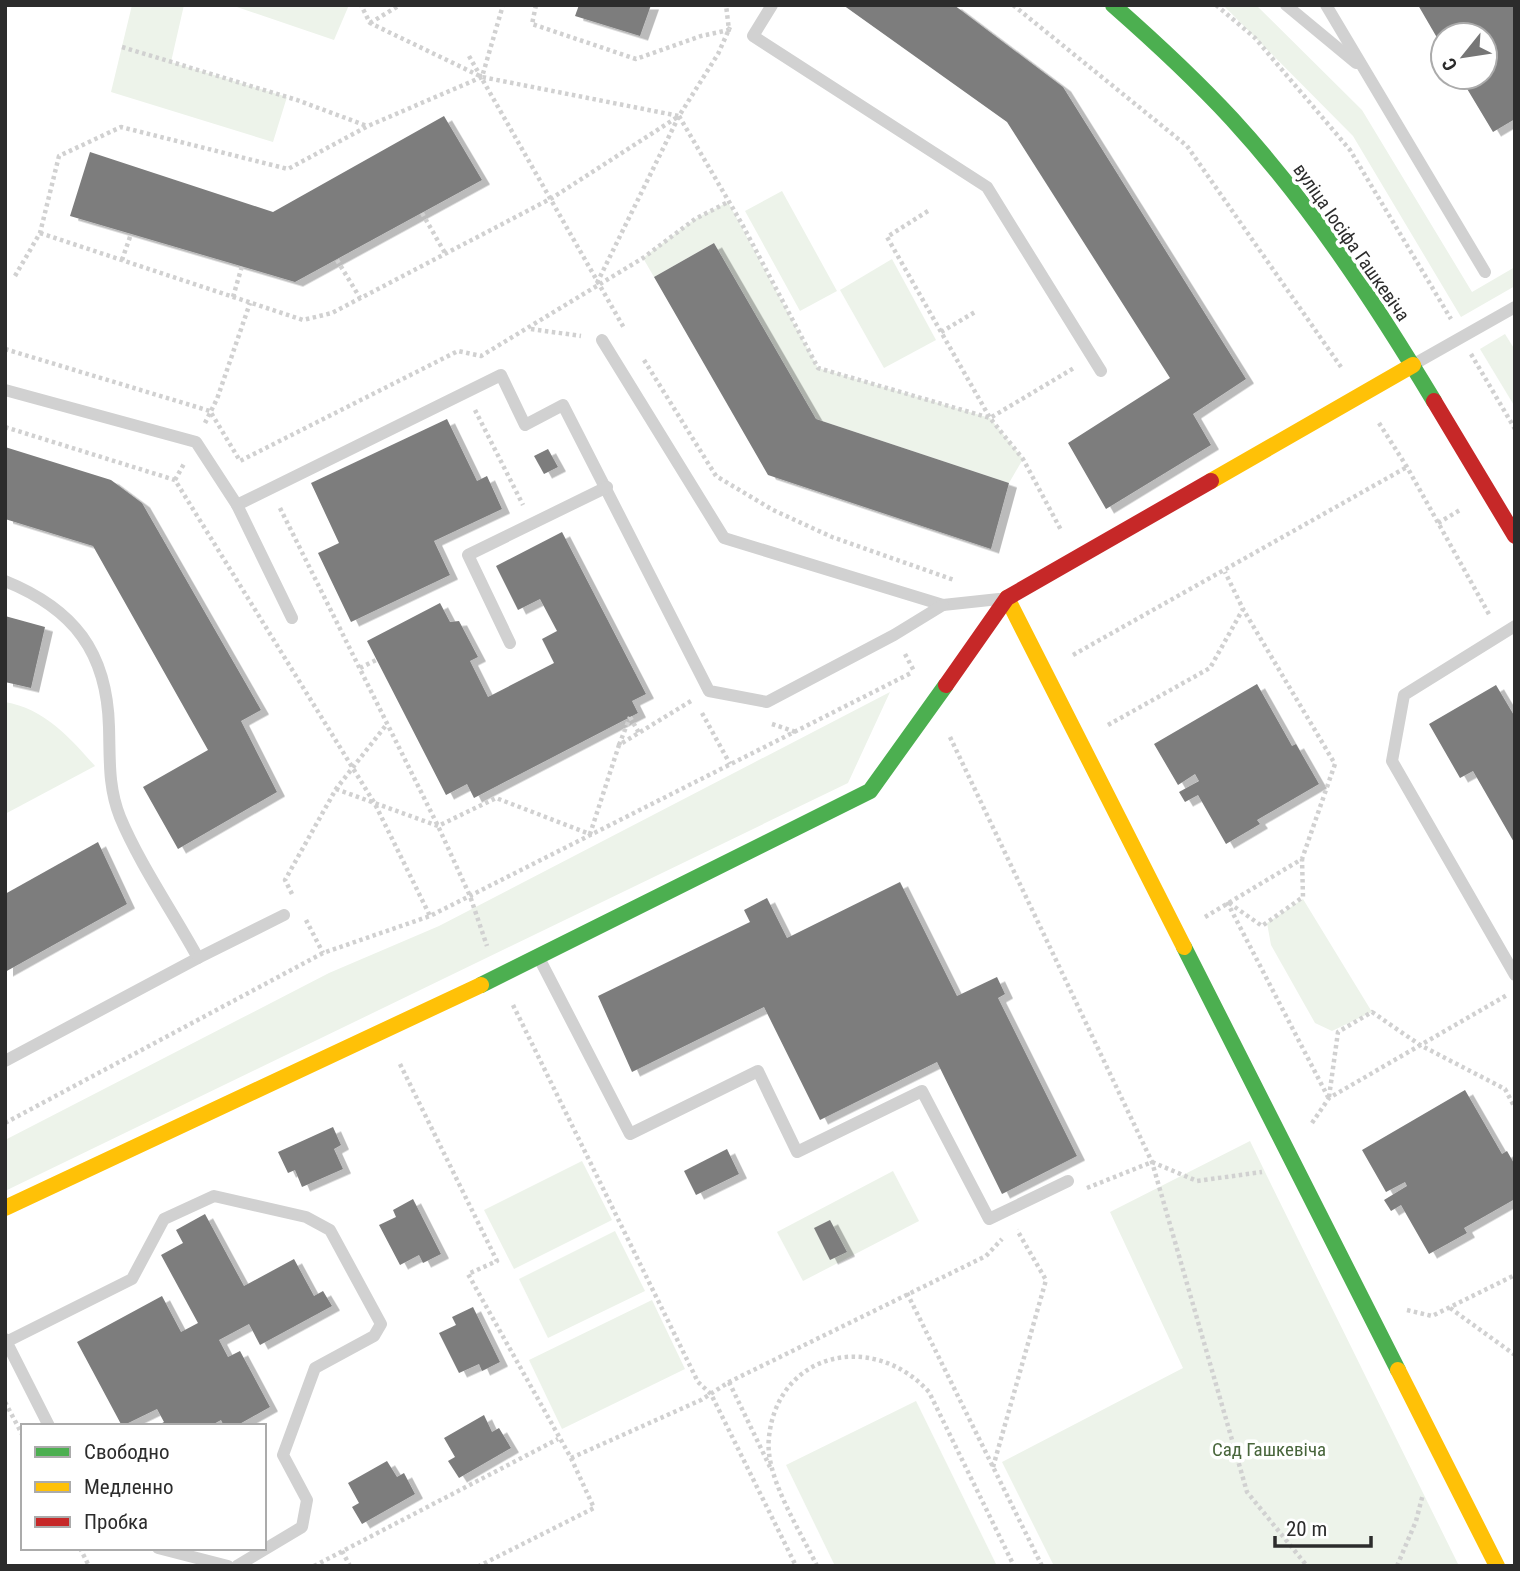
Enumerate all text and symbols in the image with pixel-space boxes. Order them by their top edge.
north arrow [1429,21,1499,91]
text: С [1437,54,1462,75]
street label: вуліца Іосіфа Гашкевіча [1289,159,1415,326]
legend [21,1424,266,1550]
park label: Сад Гашкевіча [1212,1438,1326,1461]
text: Свободно [84,1440,170,1464]
text: Медленно [84,1475,173,1499]
scale bar [1275,1504,1371,1548]
text: Пробка [84,1510,148,1534]
text: 20 m [1286,1517,1327,1541]

